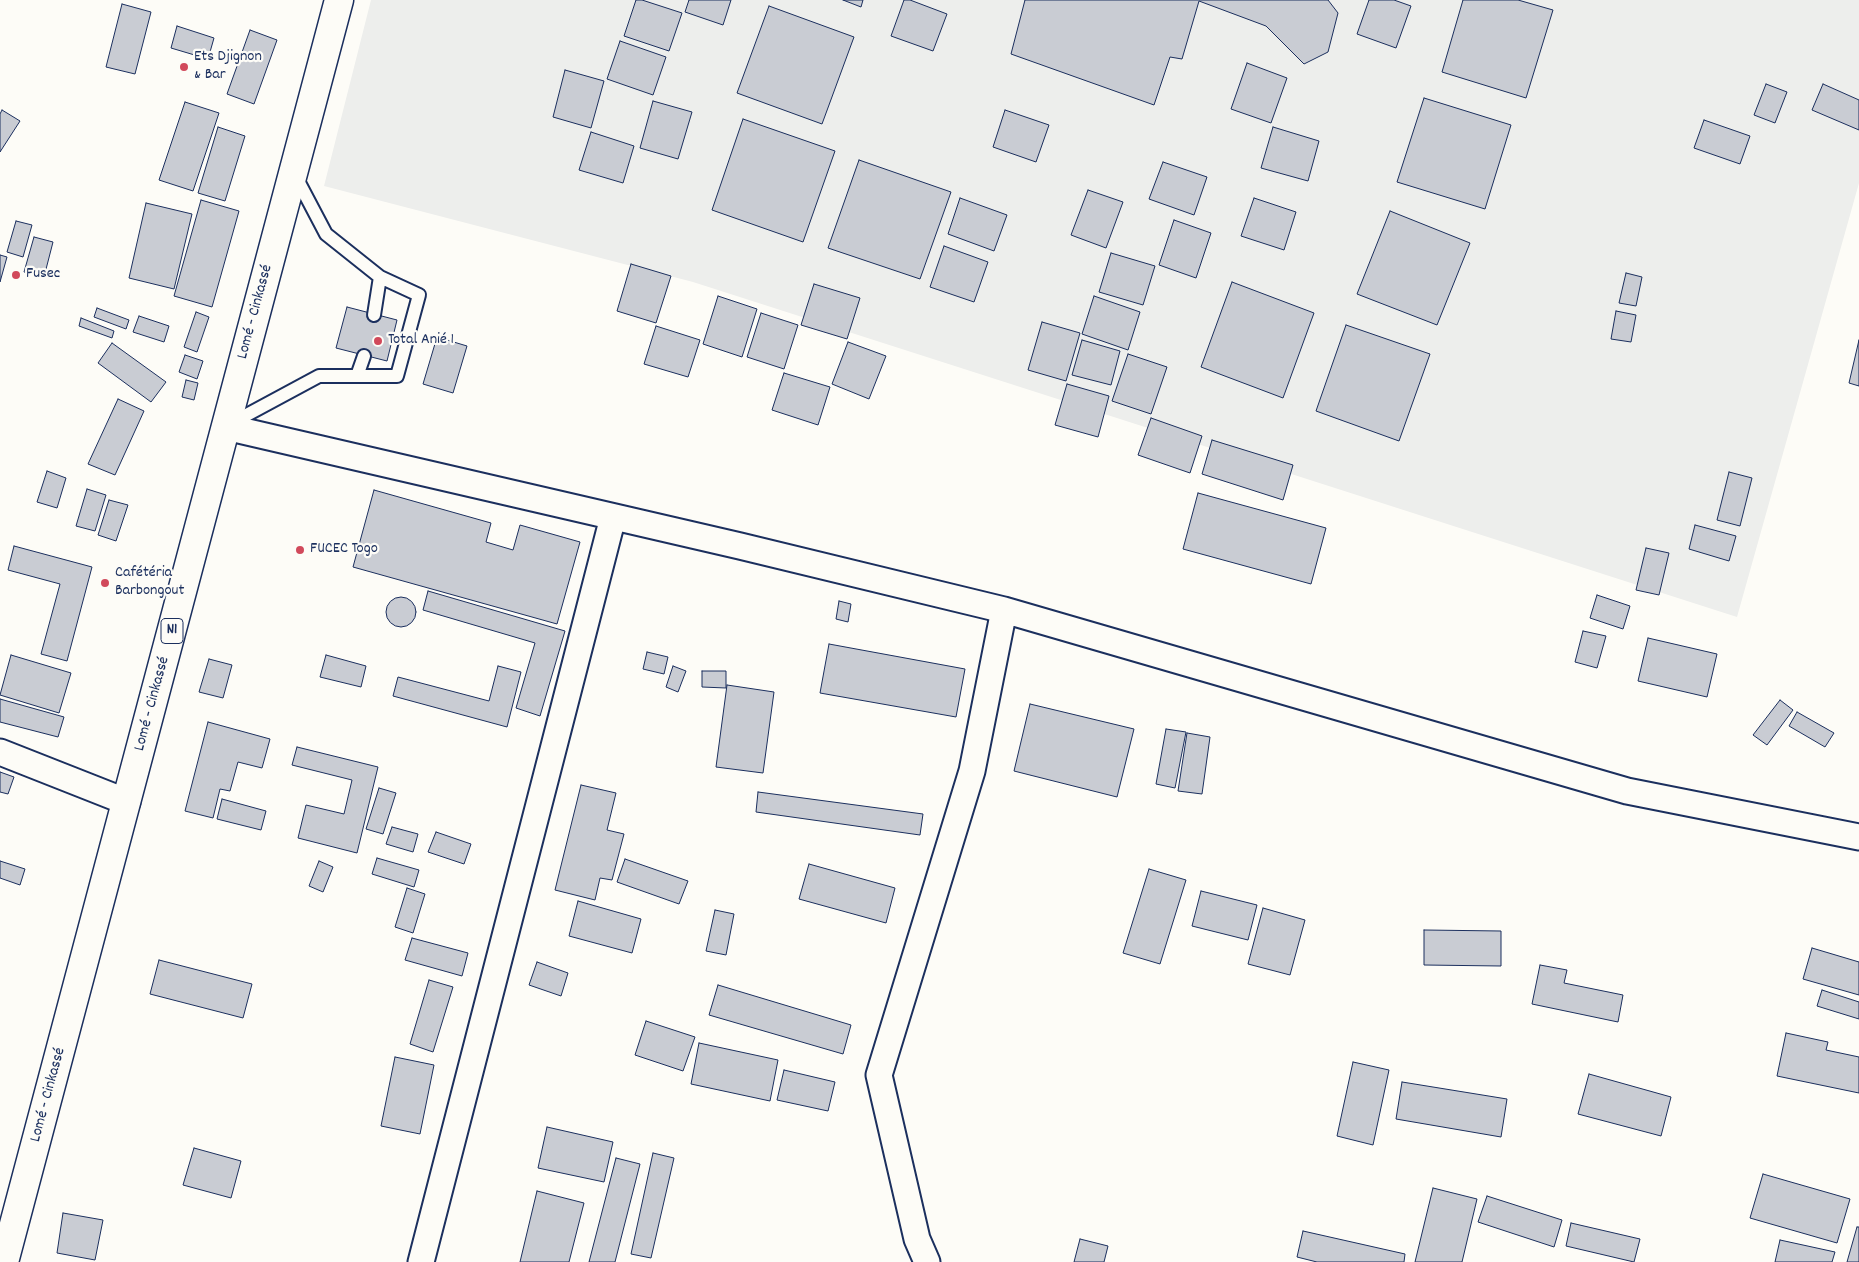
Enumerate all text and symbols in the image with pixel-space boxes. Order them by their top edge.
place label: Ets Djignon & Bar [194,48,262,86]
marker: Ets Djignon & Bar [178,61,190,73]
street label: Lomé - Cinkassé [234,263,278,361]
place label: Fusec [26,265,60,285]
marker: Fusec [10,269,22,281]
place label: Total Anié 1 [388,331,454,351]
marker: Total Anié 1 [372,335,384,347]
place label: FUCEC Togo [310,540,378,560]
marker: FUCEC Togo [294,544,306,556]
place label: Cafétéria Barbongout [115,564,184,602]
marker: Cafétéria Barbongout [99,577,111,589]
road number: N1 [161,618,183,644]
street label: Lomé - Cinkassé [131,655,175,753]
street label: Lomé - Cinkassé [27,1046,71,1144]

